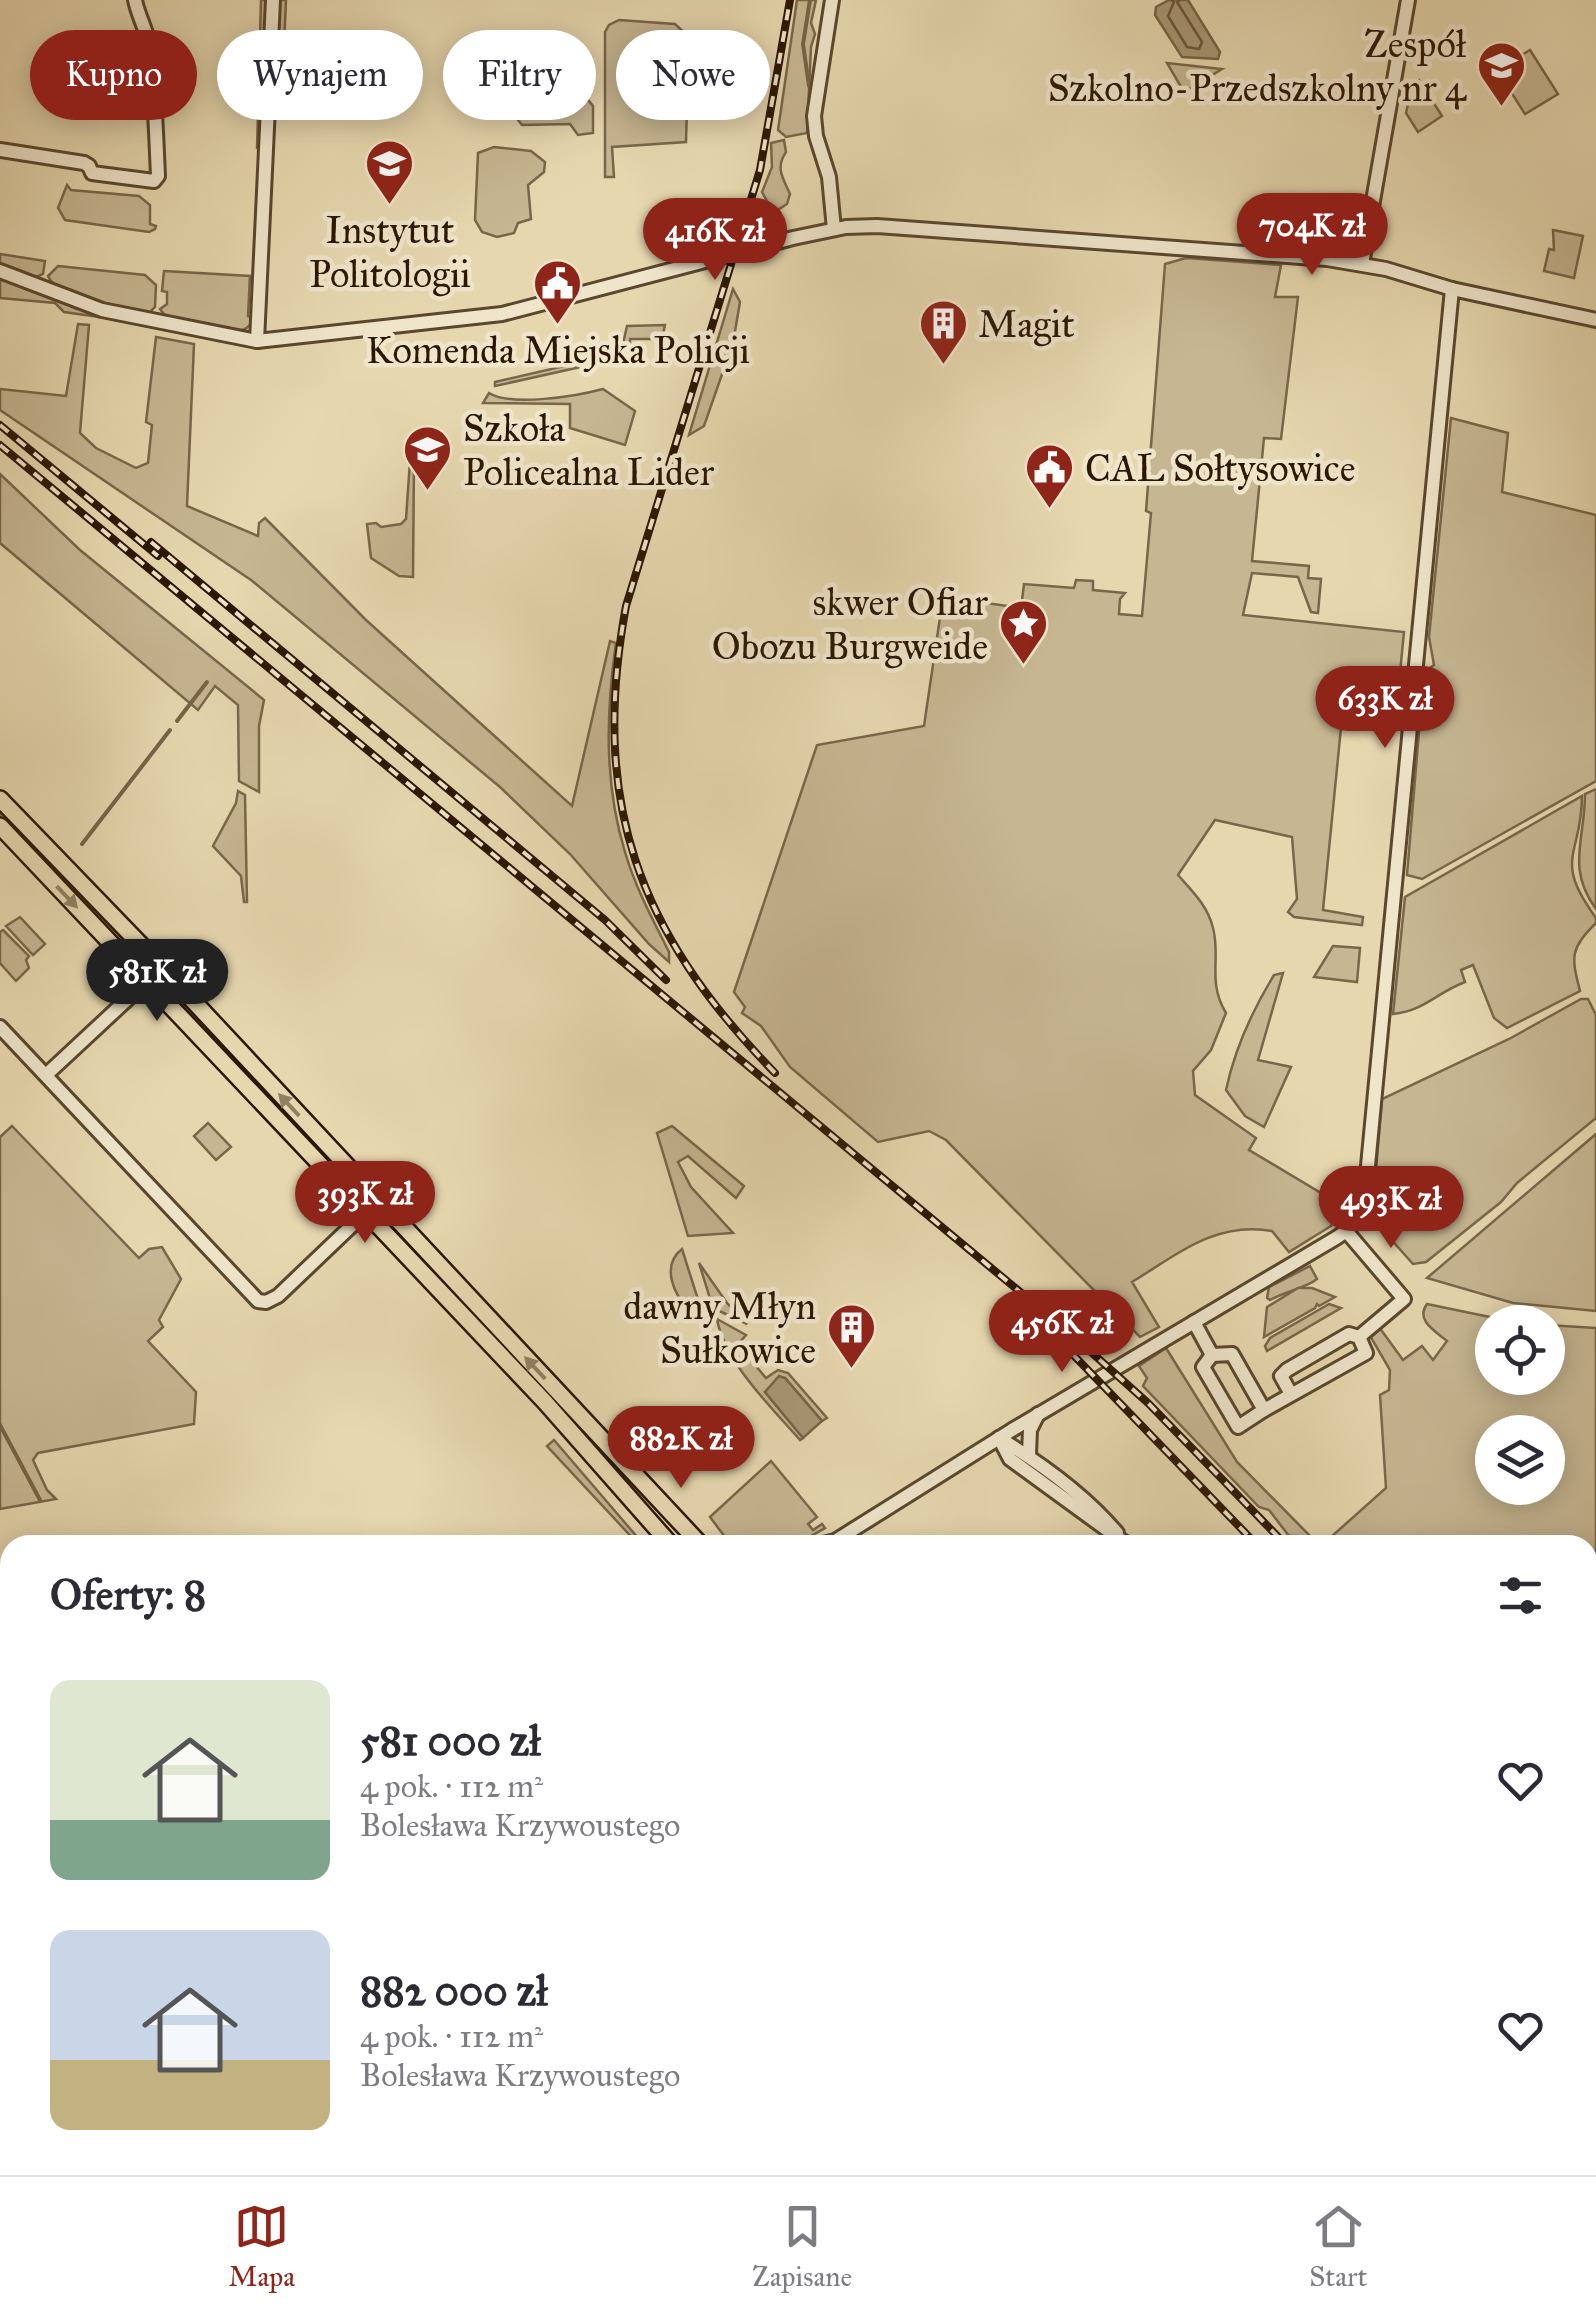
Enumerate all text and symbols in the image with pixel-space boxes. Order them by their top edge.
place label: Zespół Szkolno-Przedszkolny nr 4 [1048,21,1467,111]
chip: Kupno [30,30,197,120]
chip: Wynajem [217,30,423,120]
chip: Filtry [443,30,596,120]
chip: Nowe [616,30,770,120]
school or university icon: Zespół Szkolno-Przedszkolny nr 4 [1475,40,1527,108]
school or university icon: Instytut Politologii [364,138,416,206]
pin: 704K zł [1220,193,1404,278]
pin: 416K zł [623,198,807,283]
text: 704K zł [1259,206,1365,245]
place label: Instytut Politologii [309,207,471,297]
text: 416K zł [665,211,765,250]
public building icon: Komenda Miejska Policji [532,258,584,326]
building icon: Magit [917,298,969,366]
place label: Magit [978,301,1075,347]
place label: Komenda Miejska Policji [366,327,750,373]
place label: Szkoła Policealna Lider [463,405,715,495]
school or university icon: Szkoła Policealna Lider [402,424,454,492]
public building icon: CAL Sołtysowice [1024,442,1076,510]
place label: CAL Sołtysowice [1085,445,1355,491]
place label: skwer Ofiar Obozu Burgweide [712,579,989,669]
place icon: skwer Ofiar Obozu Burgweide [997,598,1049,666]
pin: 633K zł [1293,666,1477,751]
text: 633K zł [1337,679,1433,718]
one-way arrow [55,884,78,908]
pin: 581K zł [65,939,249,1024]
text: 581K zł [108,952,206,991]
one-way arrow [277,1094,300,1118]
pin: 393K zł [273,1161,457,1246]
pin: 493K zł [1299,1166,1483,1251]
text: 393K zł [317,1174,413,1213]
text: 493K zł [1341,1179,1441,1218]
place label: dawny Młyn Sułkowice [623,1283,816,1373]
pin: 456K zł [970,1290,1154,1375]
building icon: dawny Młyn Sułkowice [825,1302,877,1370]
text: 456K zł [1011,1303,1113,1342]
map controls [1475,1305,1565,1505]
button: locate [1475,1305,1565,1395]
one-way arrow [524,1356,547,1380]
pin: 882K zł [589,1406,773,1491]
button: layers [1475,1415,1565,1505]
text: 882K zł [630,1419,732,1458]
icon: filters [1493,1568,1548,1623]
text: Oferty: 8 [50,1569,206,1621]
text: 581 000 zł [360,1715,541,1767]
icon: home [130,1720,250,1840]
icon: heart [1493,1753,1548,1808]
text: 4 pok. · 112 m² [360,1767,543,1806]
text: Bolesława Krzywoustego [360,1806,680,1845]
text: 882 000 zł [360,1965,548,2017]
icon: home [130,1970,250,2090]
icon: heart [1493,2003,1548,2058]
text: 4 pok. · 112 m² [360,2017,543,2056]
text: Bolesława Krzywoustego [360,2056,680,2095]
tab: Mapa [229,2199,295,2294]
tab: Zapisane [752,2199,852,2294]
tab: Start [1309,2199,1367,2294]

